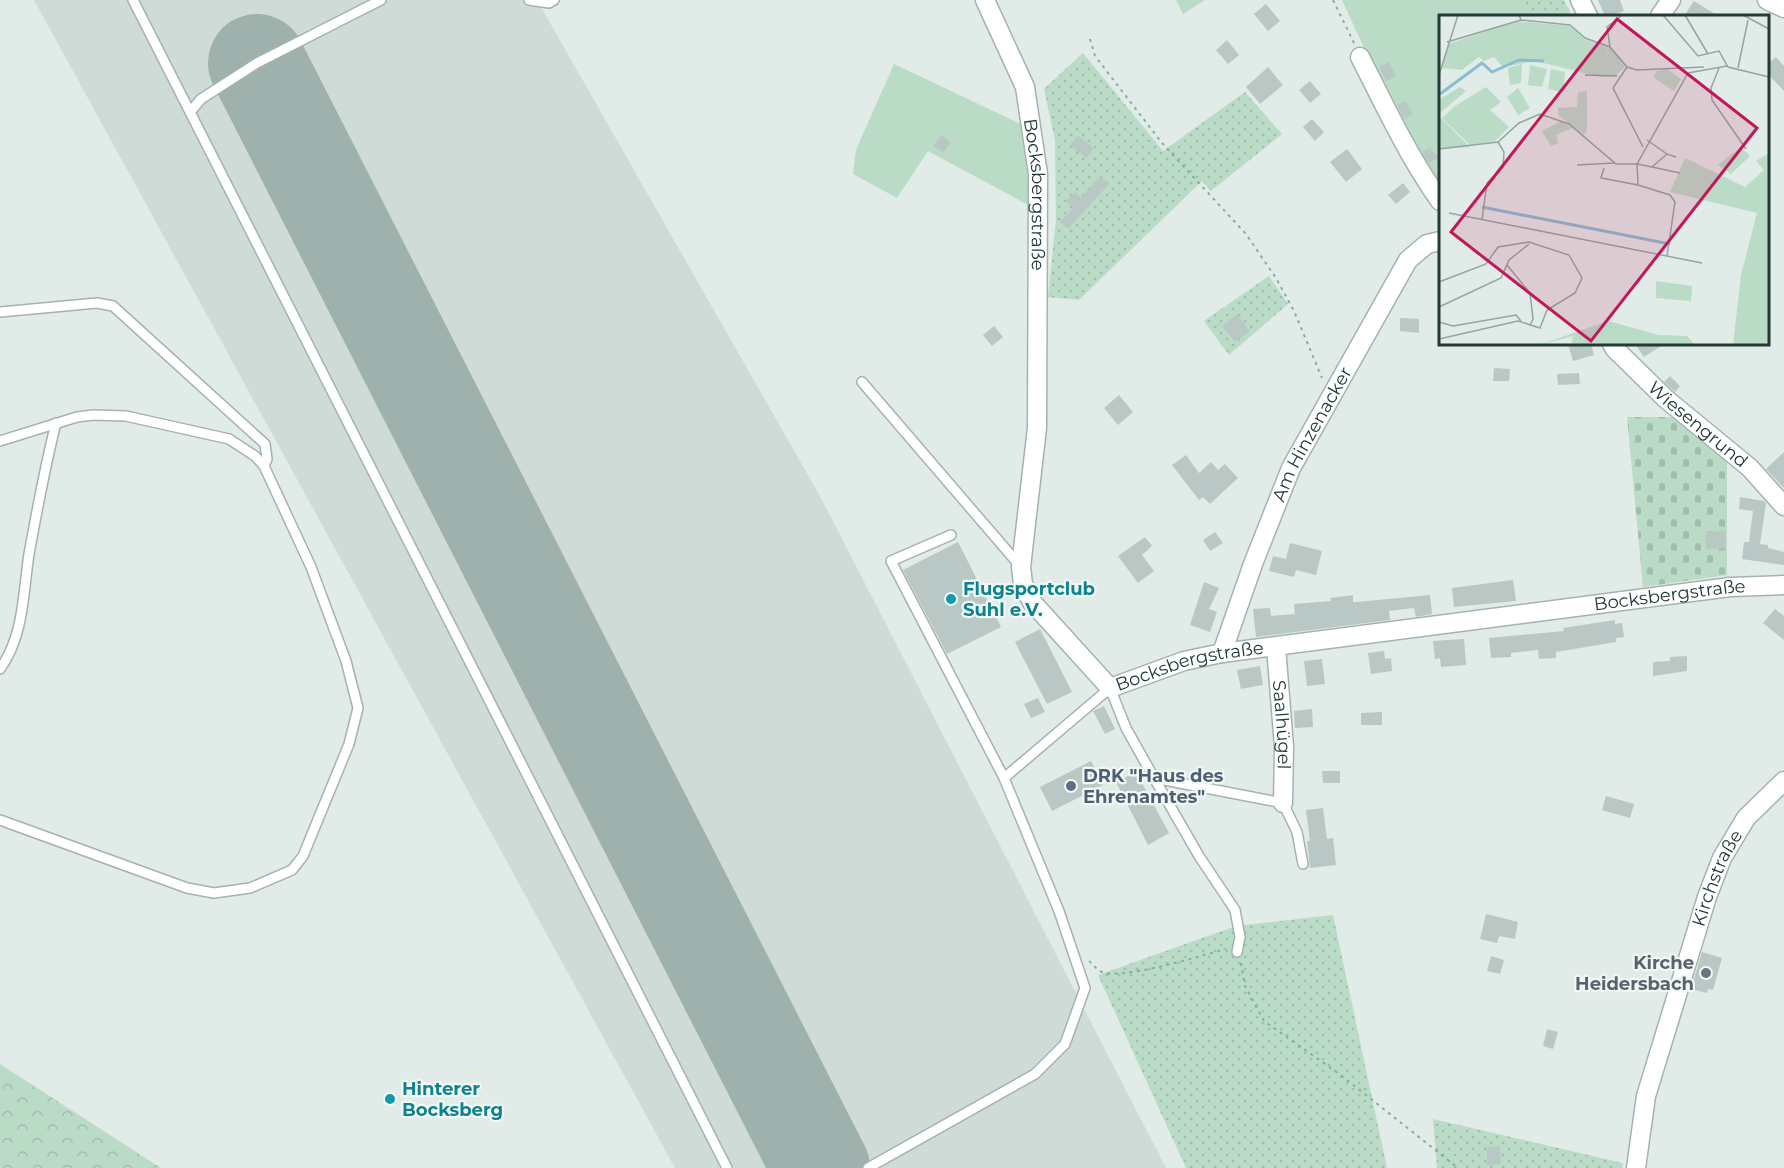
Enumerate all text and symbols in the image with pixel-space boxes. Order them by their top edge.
inset map [1439,15,1769,345]
street label: Bocksbergstraße [1019,117,1049,271]
street label: Am Hinzenacker [1268,363,1357,505]
street label: Wiesengrund [1643,377,1752,472]
street label: Bocksbergstraße [1592,575,1746,616]
place label: Flugsportclub Suhl e.V. [963,578,1095,621]
marker: Flugsportclub Suhl e.V. [944,592,958,606]
street label: Bocksbergstraße [1112,637,1265,696]
street label: Saalhügel [1268,679,1295,770]
place label: DRK "Haus des Ehrenamtes" [1083,765,1224,808]
marker: DRK "Haus des Ehrenamtes" [1064,779,1078,793]
street label: Kirchstraße [1688,826,1747,929]
place label: Kirche Heidersbach [1575,952,1694,995]
marker: Kirche Heidersbach [1699,966,1713,980]
place label: Hinterer Bocksberg [402,1078,503,1121]
marker: Hinterer Bocksberg [383,1092,397,1106]

